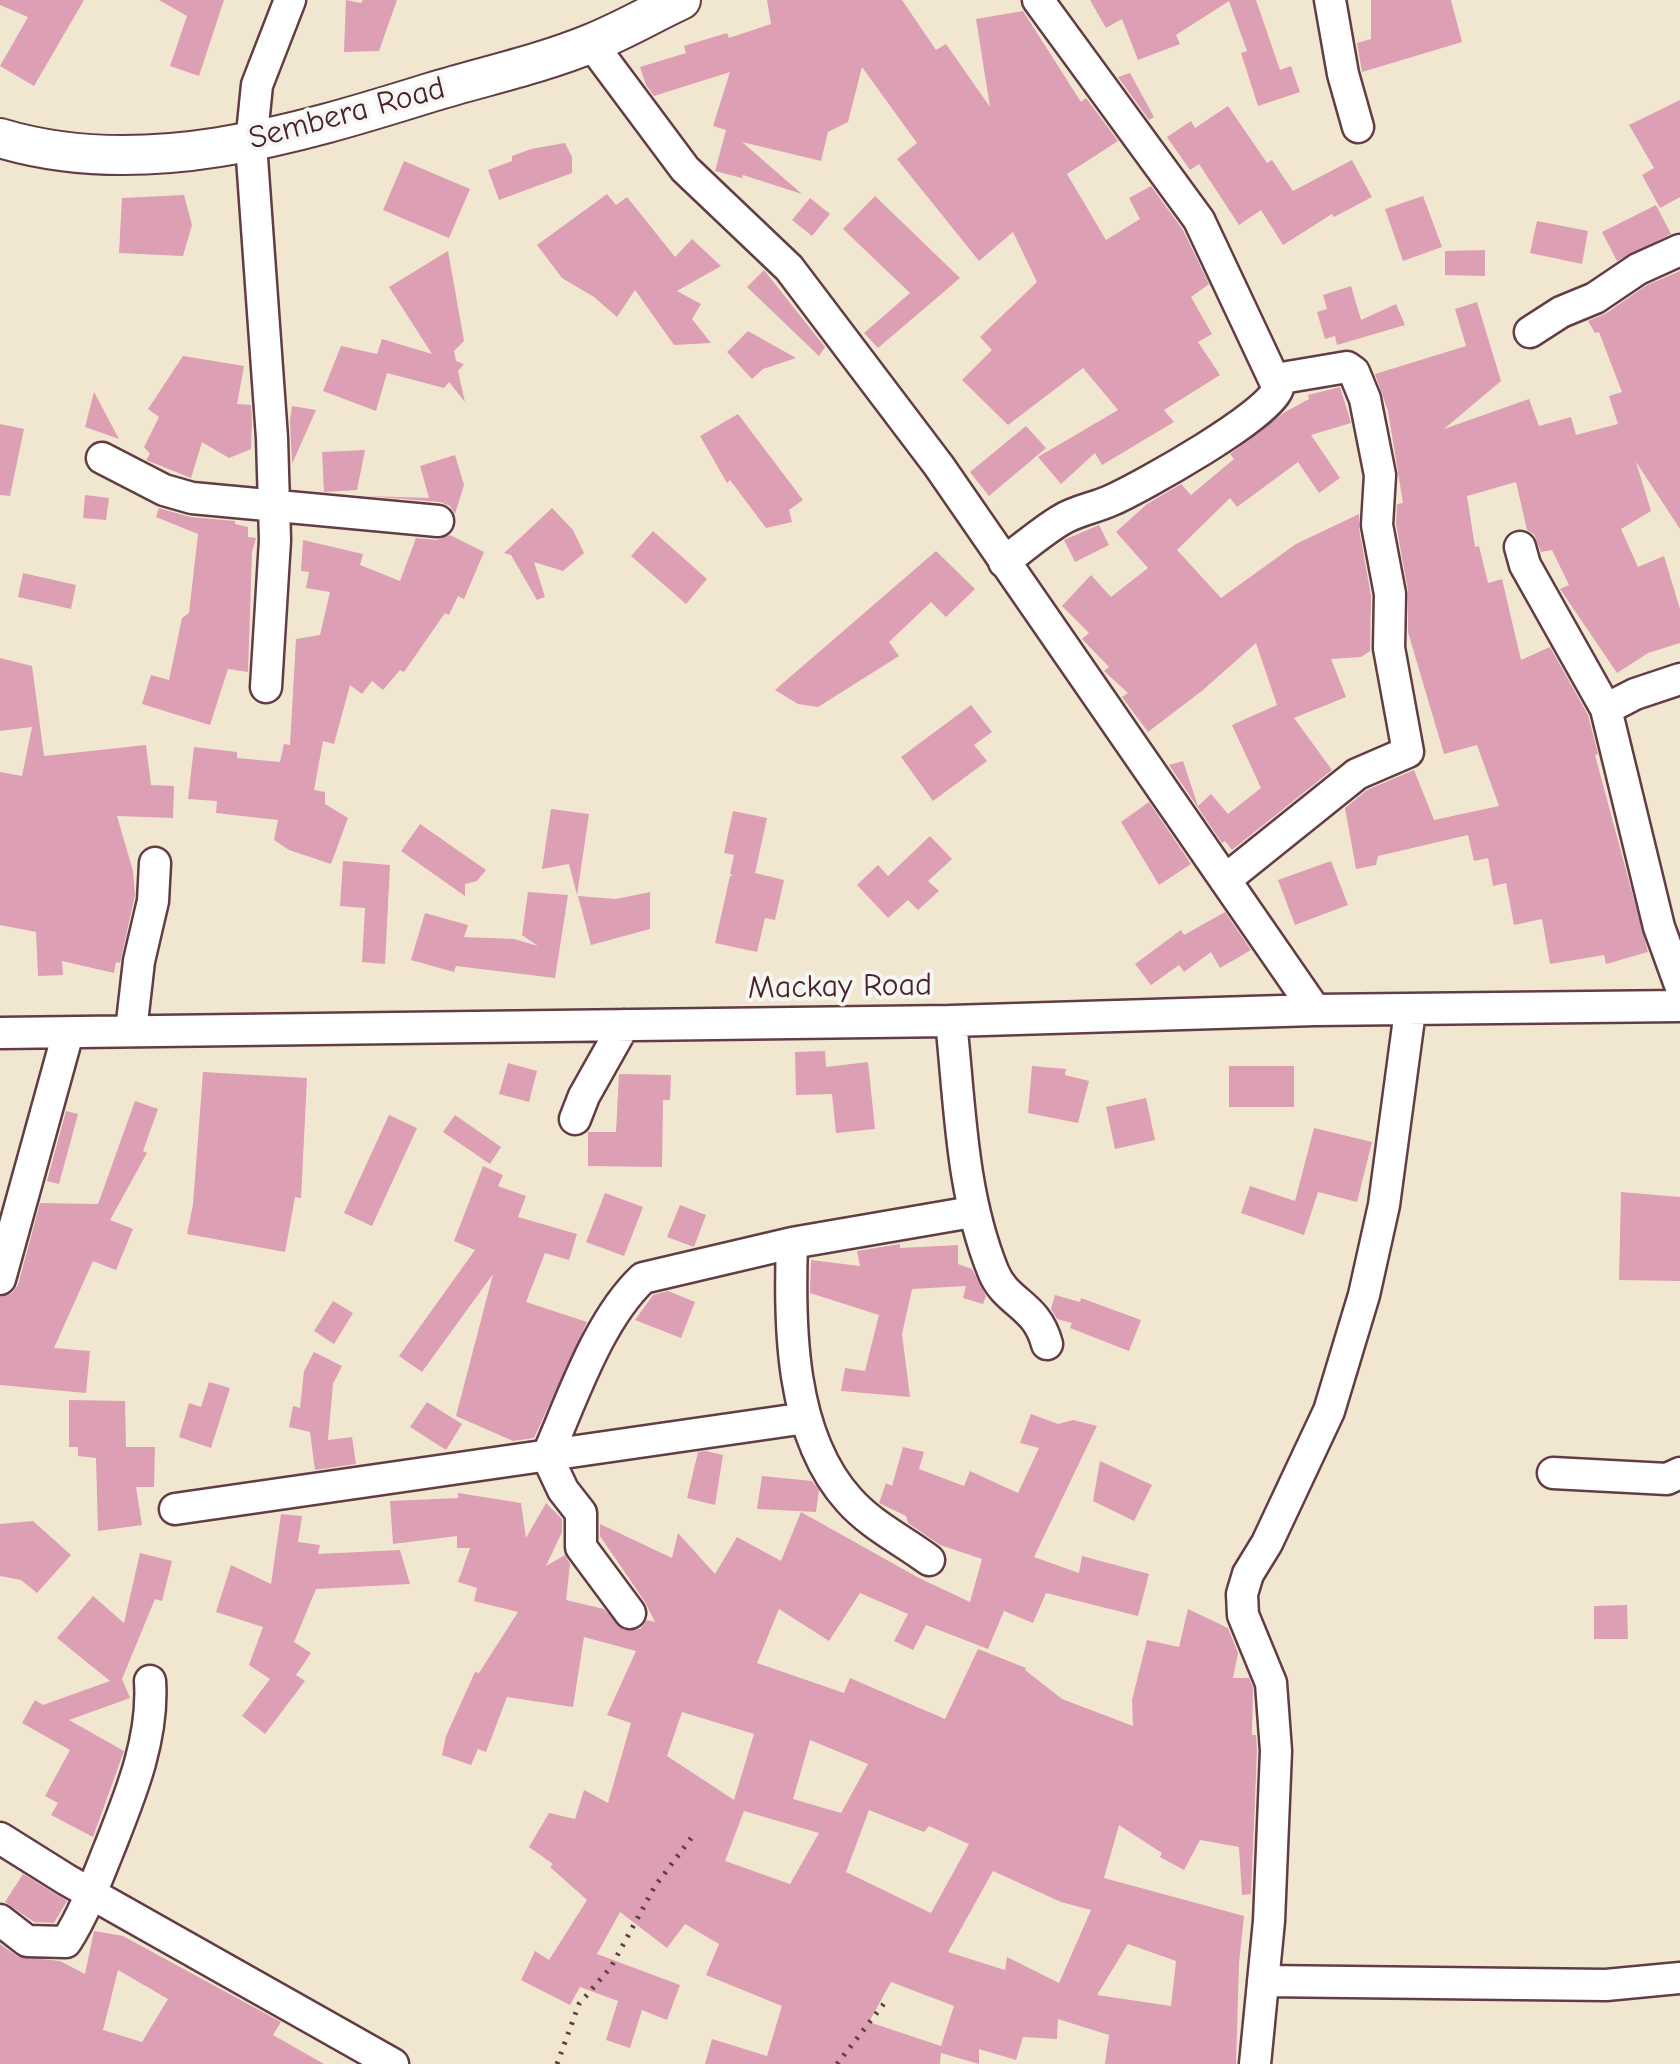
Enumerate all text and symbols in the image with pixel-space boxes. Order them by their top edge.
street label: Sembera Road [245,69,449,159]
street label: Mackay Road [748,966,932,1008]

